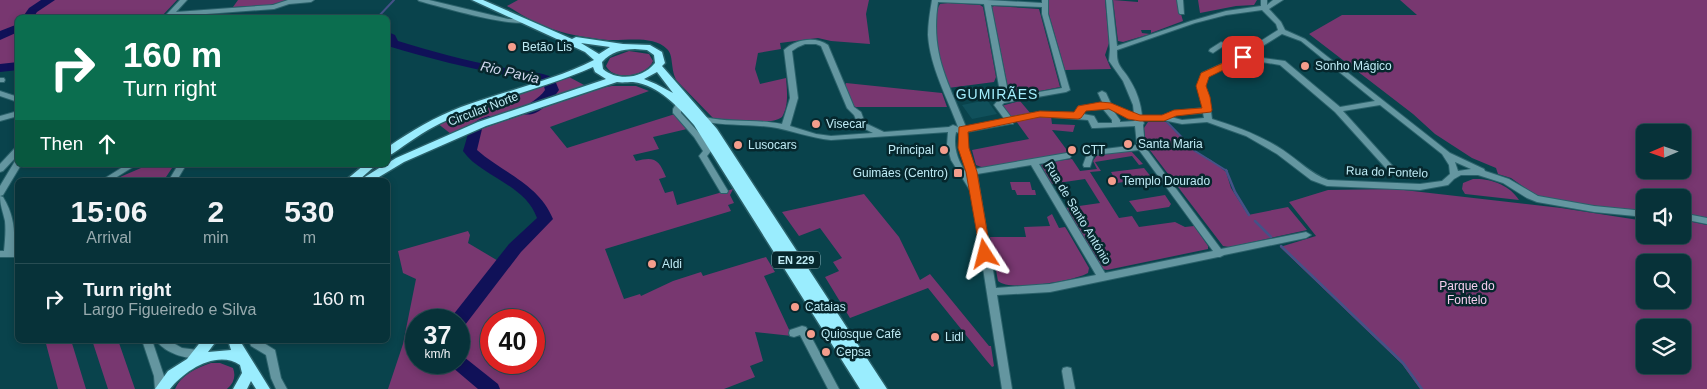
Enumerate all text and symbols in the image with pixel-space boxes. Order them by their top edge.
icon: right [40,35,105,100]
text: 160 m [123,35,222,74]
pin [1222,36,1264,78]
place label: Betão Lis [522,40,572,54]
marker: Betão Lis [506,41,518,53]
icon: arrive [1229,43,1257,71]
water label: Rio Pavia [479,57,541,87]
place label: Sonho Mágico [1315,59,1392,73]
marker: Sonho Mágico [1299,60,1311,72]
text: Turn right [123,76,216,101]
district label: GUMIRÃES [956,86,1038,102]
street label: Circular Norte [446,89,520,129]
place label: Visecar [826,117,866,131]
marker: Visecar [810,118,822,130]
north arrow [1636,124,1691,179]
map controls [1636,124,1691,374]
icon: ahead [93,130,121,158]
text: Then [40,133,83,154]
place label: Santa Maria [1138,137,1203,151]
place label: Lusocars [748,138,797,152]
marker: Santa Maria [1122,138,1134,150]
marker: Lusocars [732,139,744,151]
place label: Principal [888,143,934,157]
place label: CTT [1082,143,1106,157]
marker: Principal [938,144,950,156]
marker: CTT [1066,144,1078,156]
street label: Rua de Santo António [1042,159,1114,267]
street label: Rua do Fontelo [1346,164,1429,180]
place label: Guimães (Centro) [853,166,948,180]
marker: Guimães (Centro) [952,167,964,179]
place label: Templo Dourado [1122,174,1210,188]
marker: Templo Dourado [1106,175,1118,187]
button: sound [1636,189,1691,244]
text: 15:06 [71,195,147,228]
text: 2 [207,195,224,228]
text: 530 [284,195,334,228]
position arrow [958,227,1010,279]
text: Arrival [86,229,132,246]
text: min [203,229,229,246]
text: m [303,229,316,246]
road number: EN 229 [772,252,820,268]
button: search [1636,254,1691,309]
place label: Aldi [662,257,682,271]
marker: Aldi [646,258,658,270]
text: Turn right [83,279,171,300]
park label: Parque do Fontelo [1439,279,1495,307]
icon: right [40,285,68,313]
text: 160 m [312,288,365,309]
place label: Cataias [805,300,846,314]
text: Largo Figueiredo e Silva [83,301,256,318]
marker: Cataias [789,301,801,313]
speed limit sign: 40 [480,309,545,374]
button: layers [1636,319,1691,374]
text: 37 [424,321,451,349]
place label: Quiosque Café [821,327,901,341]
marker: Quiosque Café [805,328,817,340]
place label: Lidl [945,330,964,344]
marker: Lidl [929,331,941,343]
place label: Cepsa [836,345,871,359]
marker: Cepsa [820,346,832,358]
text: km/h [424,347,451,361]

